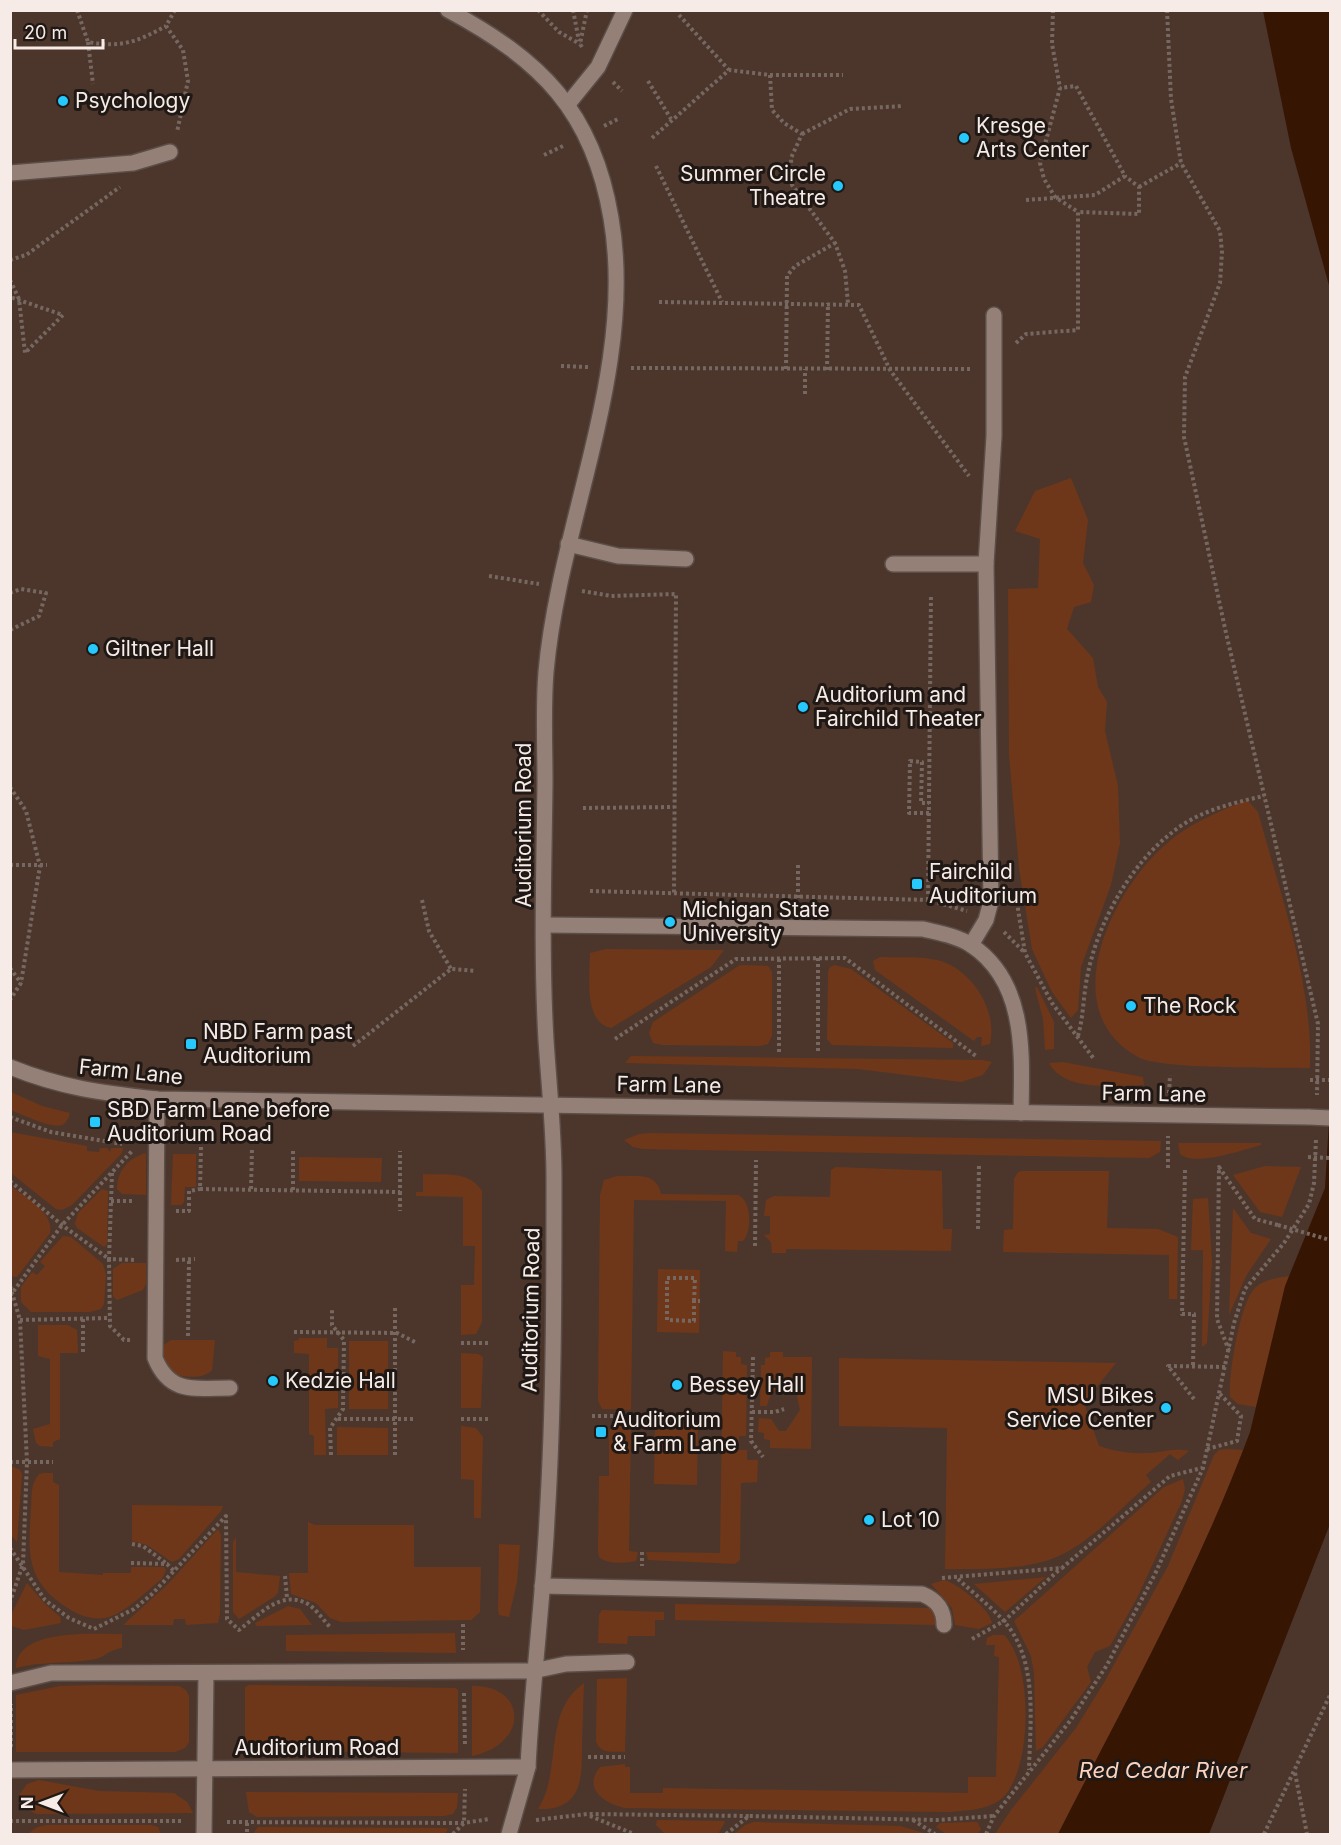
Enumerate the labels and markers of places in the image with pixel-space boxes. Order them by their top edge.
place label: Psychology [75,88,190,113]
marker: Psychology [56,94,70,108]
place label: Kresge Arts Center [976,113,1089,162]
marker: Kresge Arts Center [957,131,971,145]
place label: Summer Circle Theatre [680,161,826,210]
marker: Summer Circle Theatre [831,179,845,193]
place label: Giltner Hall [105,636,214,661]
marker: Giltner Hall [86,642,100,656]
place label: Auditorium and Fairchild Theater [815,682,982,731]
marker: Auditorium and Fairchild Theater [796,700,810,714]
place label: Fairchild Auditorium [929,859,1037,908]
marker: Fairchild Auditorium [910,877,924,891]
place label: Michigan State University [682,897,830,946]
marker: Michigan State University [663,915,677,929]
place label: The Rock [1143,993,1237,1018]
marker: The Rock [1124,999,1138,1013]
place label: NBD Farm past Auditorium [203,1019,353,1068]
marker: NBD Farm past Auditorium [184,1037,198,1051]
place label: SBD Farm Lane before Auditorium Road [107,1097,330,1146]
marker: SBD Farm Lane before Auditorium Road [88,1115,102,1129]
place label: Kedzie Hall [285,1368,396,1393]
place label: Bessey Hall [689,1372,804,1397]
marker: Kedzie Hall [266,1374,280,1388]
marker: Bessey Hall [670,1378,684,1392]
place label: MSU Bikes Service Center [1006,1383,1154,1432]
marker: MSU Bikes Service Center [1159,1401,1173,1415]
place label: Auditorium & Farm Lane [613,1407,737,1456]
marker: Auditorium & Farm Lane [594,1425,608,1439]
place label: Lot 10 [881,1507,940,1532]
marker: Lot 10 [862,1513,876,1527]

